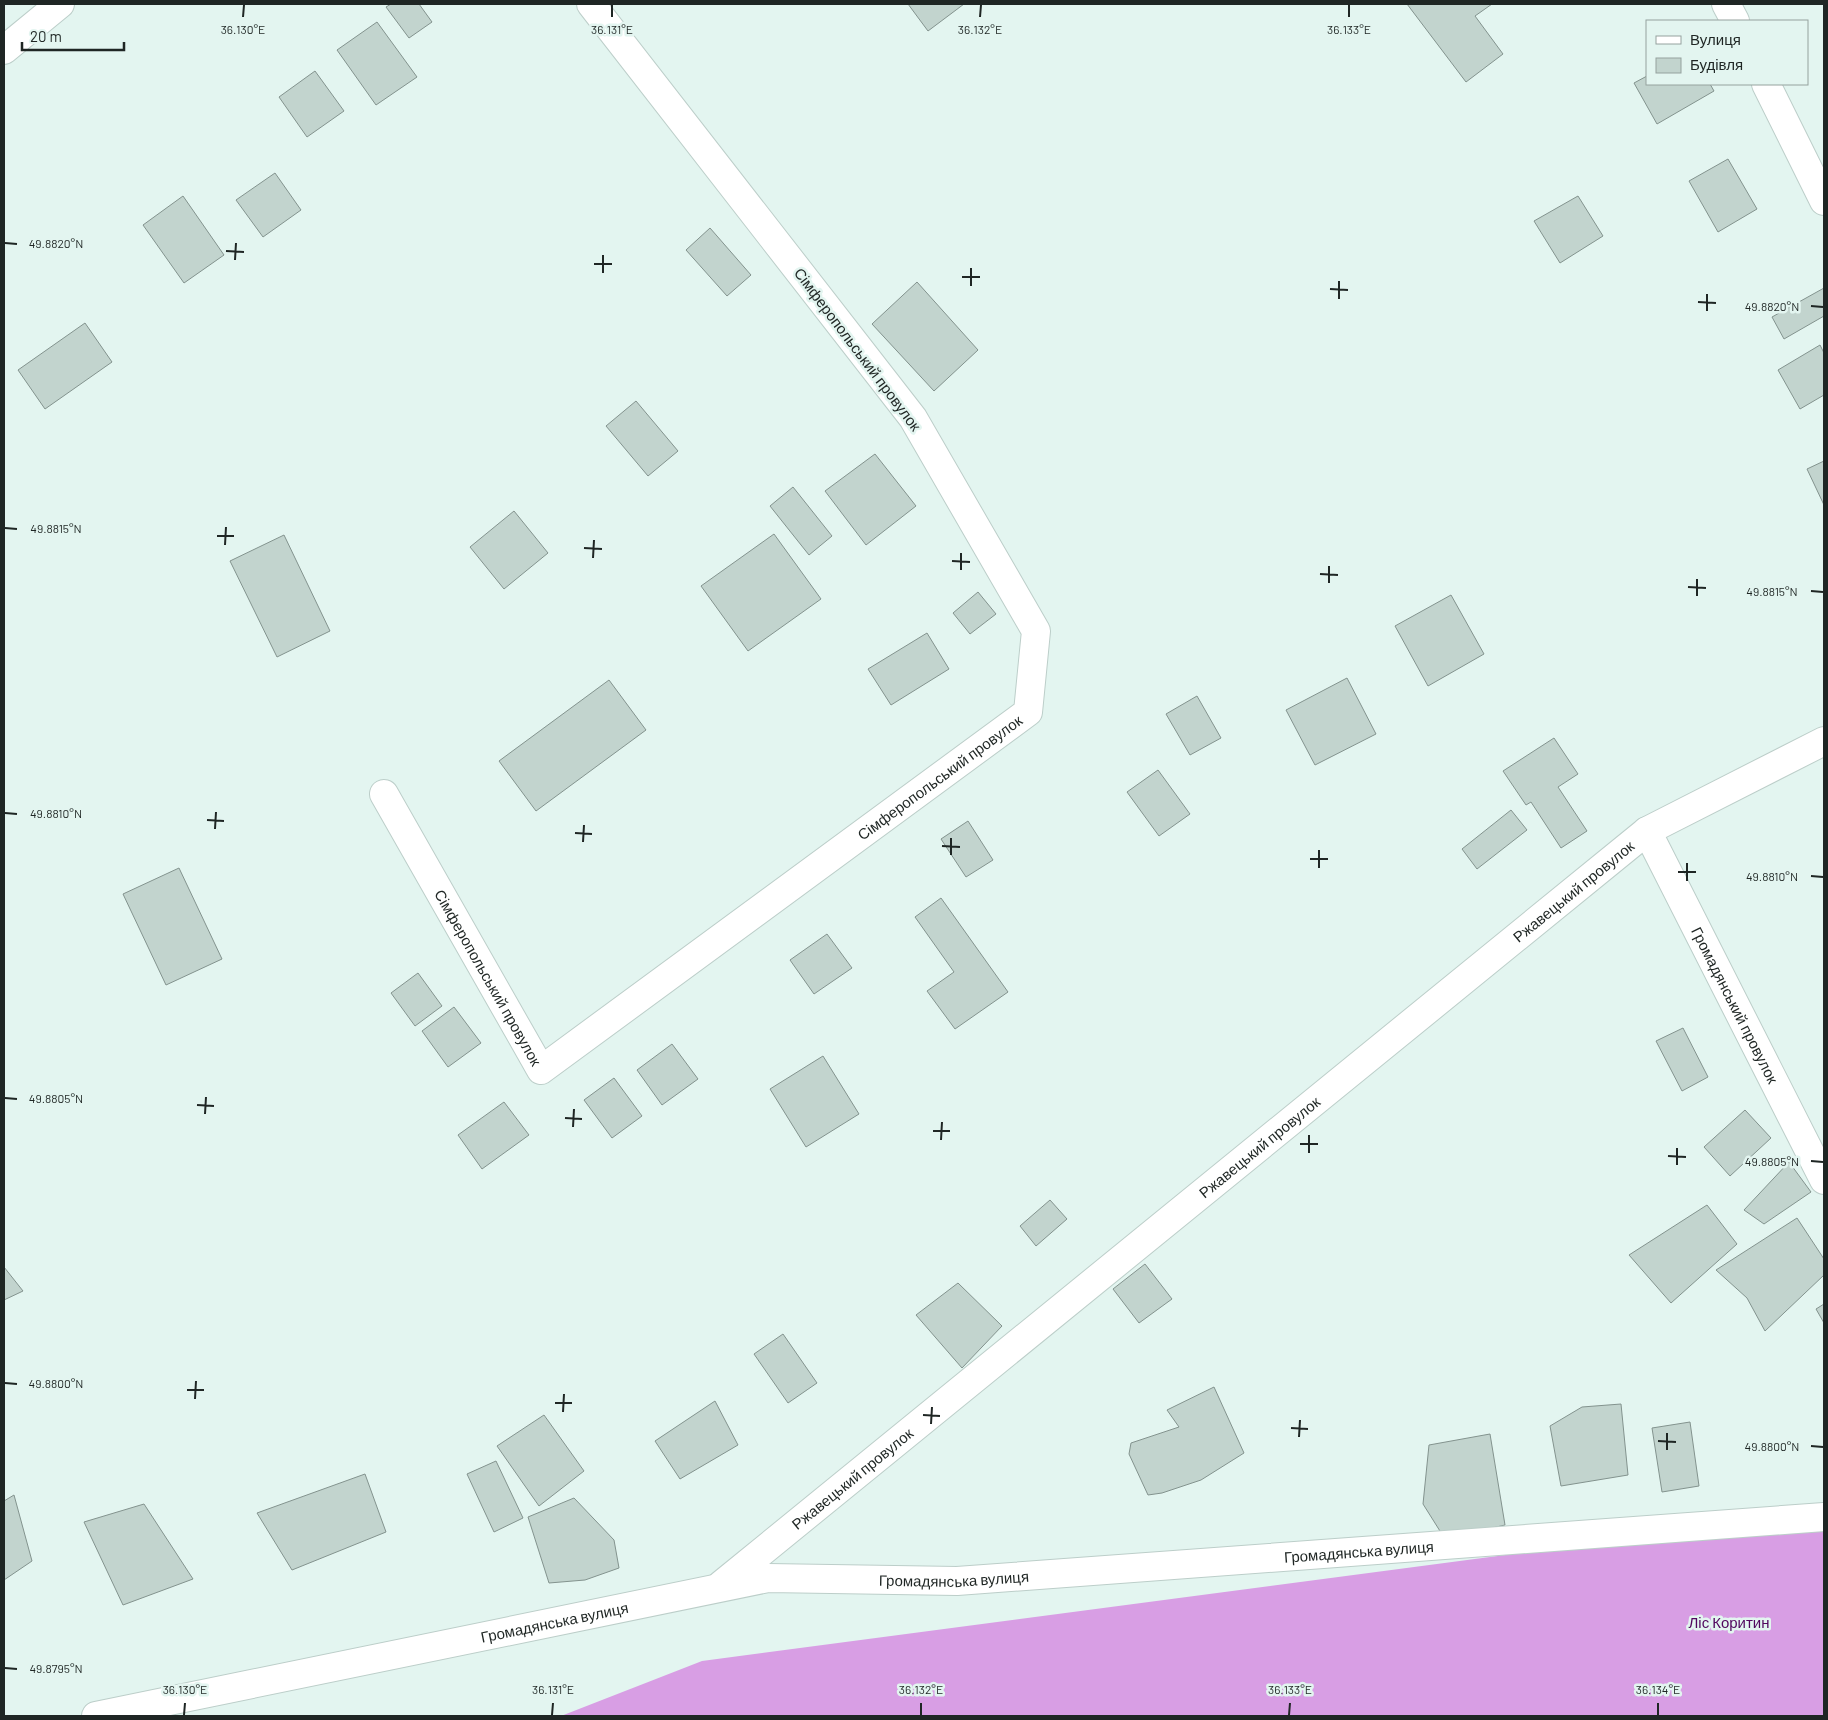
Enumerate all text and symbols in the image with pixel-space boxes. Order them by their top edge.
scale bar [22,20,125,52]
legend [1646,20,1808,85]
text: 36.130°E [221,22,265,36]
text: 36.131°E [591,22,633,36]
text: 36.132°E [958,22,1002,36]
text: 36.133°E [1327,22,1371,36]
text: 20 m [30,27,62,45]
text: Вулиця [1690,30,1741,48]
text: Будівля [1690,55,1743,73]
text: 49.8820°N [29,236,83,250]
street label: Сімферопольський провулок [791,264,926,434]
text: 49.8820°N [1745,299,1799,313]
text: 49.8815°N [30,521,82,535]
text: 49.8815°N [1746,584,1798,598]
street label: Сімферопольський провулок [854,710,1026,844]
text: 49.8810°N [30,806,82,820]
street label: Ржавецький провулок [1509,836,1638,946]
text: 49.8810°N [1746,869,1798,883]
street label: Сімферопольський провулок [431,886,546,1069]
street label: Громадянський провулок [1688,924,1783,1086]
text: 49.8805°N [29,1091,83,1105]
street label: Ржавецький провулок [1195,1092,1324,1201]
text: 49.8805°N [1745,1154,1799,1168]
text: 49.8800°N [29,1376,83,1390]
street label: Ржавецький провулок [788,1423,917,1533]
text: 49.8800°N [1745,1439,1799,1453]
street label: Громадянська вулиця [1283,1537,1434,1566]
street label: Громадянська вулиця [879,1567,1029,1590]
street label: Громадянська вулиця [479,1598,630,1646]
park label: Ліс Коритин [1688,1613,1770,1631]
text: 49.8795°N [29,1661,83,1675]
text: 36.130°E [163,1682,207,1696]
text: 36.131°E [532,1682,574,1696]
text: 36.132°E [899,1682,943,1696]
text: 36.133°E [1268,1682,1312,1696]
text: 36.134°E [1636,1682,1680,1696]

